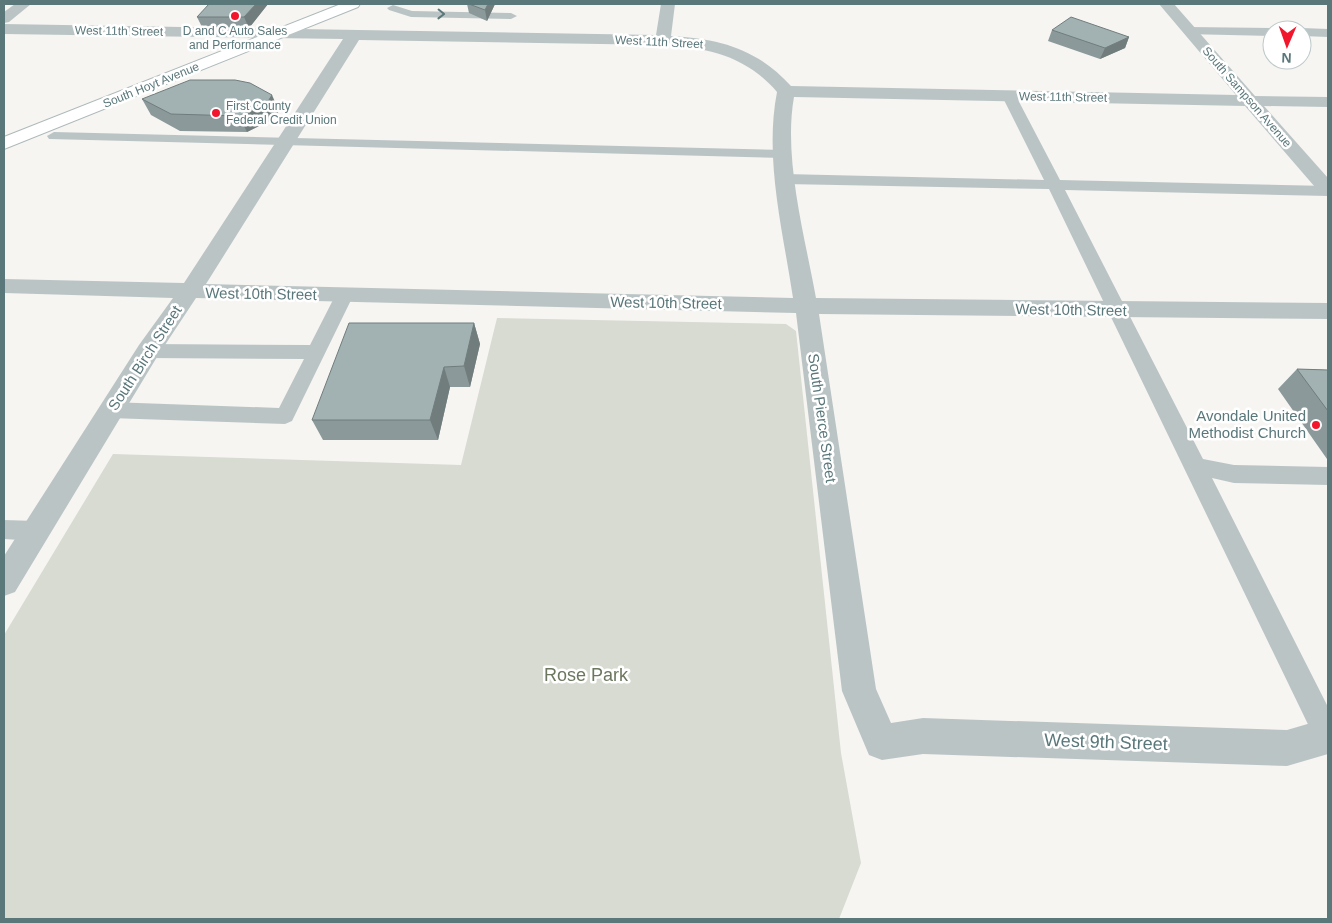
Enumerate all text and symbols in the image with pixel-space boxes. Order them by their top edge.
one-way arrow [437,9,445,19]
marker: D and C Auto Sales and Performance [229,10,241,22]
north arrow [1262,20,1312,70]
street label: West 11th Street [75,23,164,39]
place label: D and C Auto Sales and Performance [183,24,287,52]
street label: West 11th Street [615,33,704,51]
street label: South Sampson Avenue [1200,44,1295,150]
text: N [1281,50,1292,66]
street label: South Hoyt Avenue [101,59,201,111]
street label: West 11th Street [1019,89,1108,105]
place label: First County Federal Credit Union [226,99,337,127]
marker: First County Federal Credit Union [210,107,222,119]
street label: West 10th Street [205,284,318,303]
street label: West 10th Street [610,293,723,312]
street label: West 10th Street [1015,300,1128,319]
street label: South Birch Street [104,301,185,413]
street label: South Pierce Street [805,352,840,484]
place label: Avondale United Methodist Church [1188,407,1306,441]
marker: Avondale United Methodist Church [1310,419,1322,431]
park label: Rose Park [544,665,629,685]
street label: West 9th Street [1044,730,1168,754]

